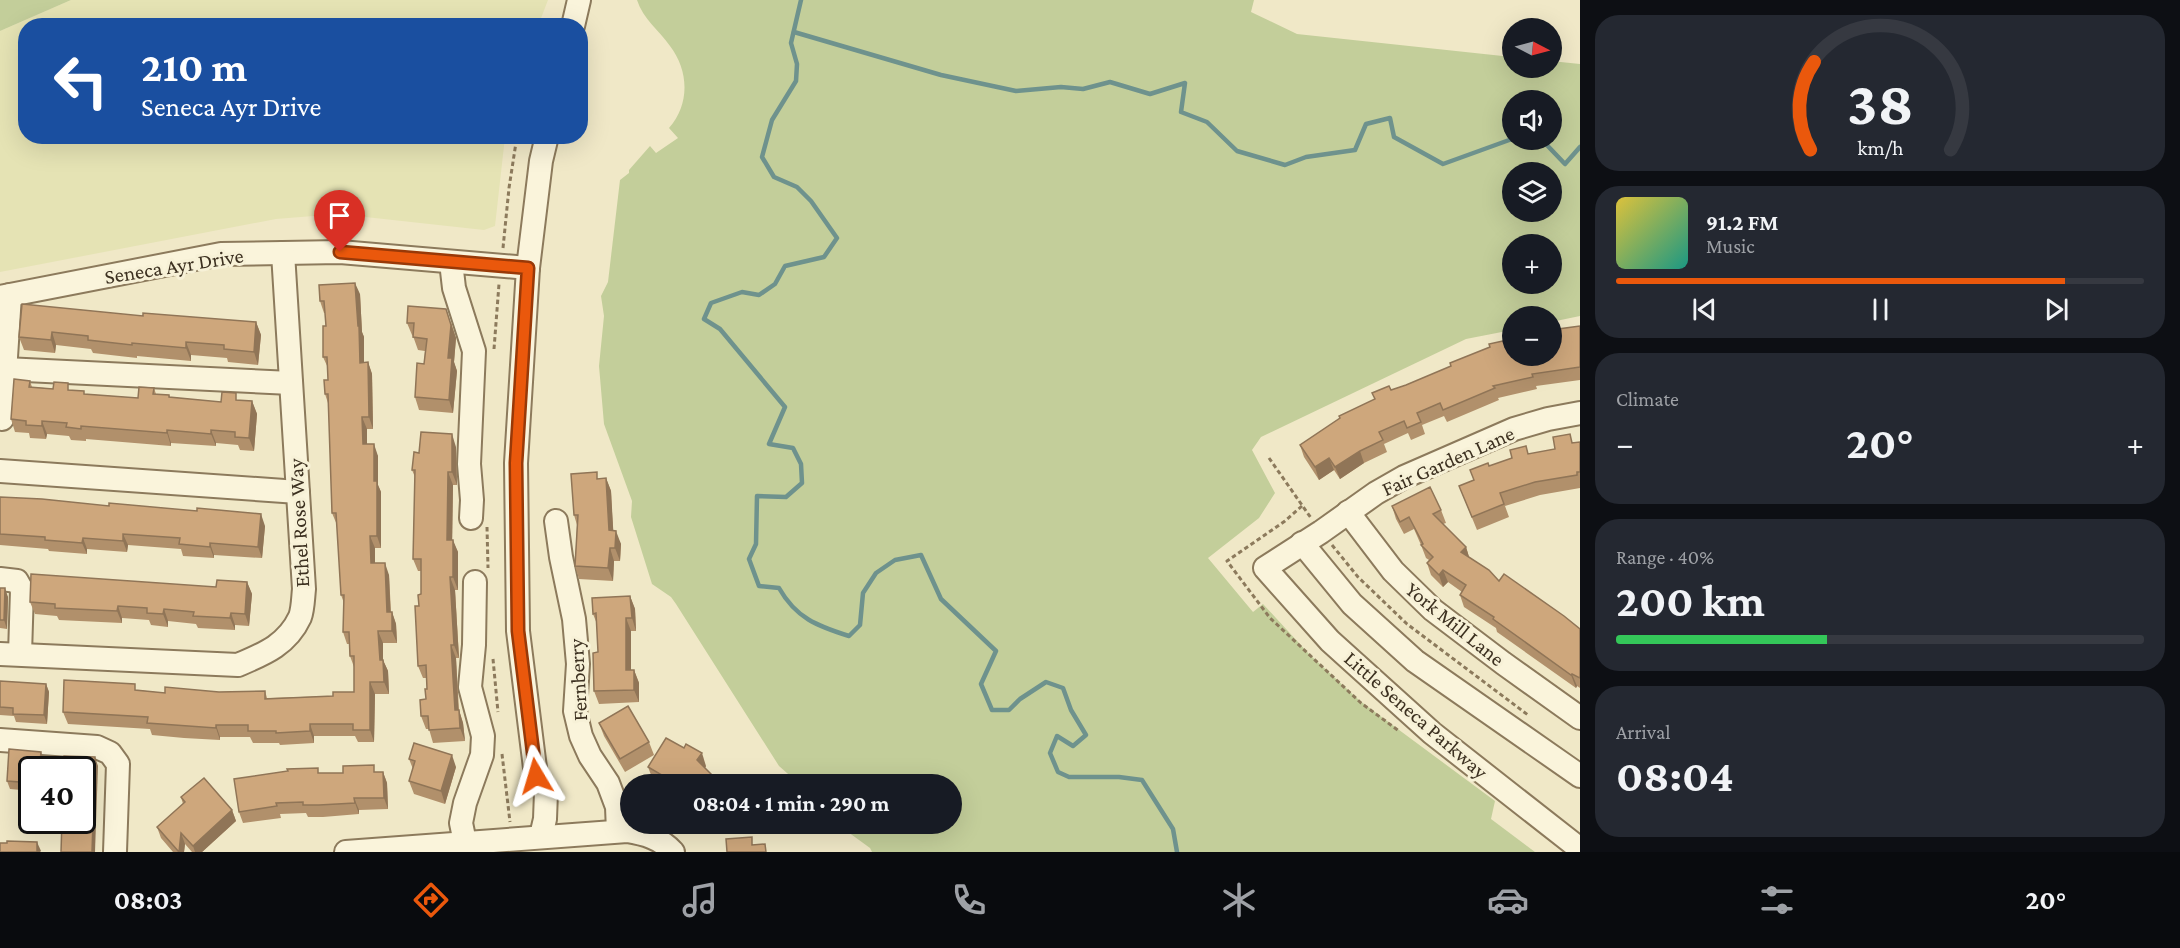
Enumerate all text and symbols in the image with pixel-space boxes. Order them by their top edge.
north arrow [1502,18,1562,78]
map controls [1502,18,1562,366]
icon: left [42,42,120,120]
text: 210 m [141,43,247,90]
text: 38 [1847,68,1913,137]
button: sound [1502,90,1562,150]
text: Seneca Ayr Drive [141,92,321,122]
text: km/h [1857,136,1904,160]
button: layers [1502,162,1562,222]
pin [314,190,365,252]
icon: arrive [323,199,356,232]
text: 91.2 FM [1706,210,1779,235]
button: + [1502,234,1562,294]
text: Music [1706,235,1755,257]
street label: Seneca Ayr Drive [103,243,245,289]
icon: previous [1688,293,1721,326]
icon: pause [1864,293,1897,326]
icon: next [2040,293,2073,326]
button: − [1502,306,1562,366]
text: Climate [1616,388,1679,410]
text: 20° [1846,418,1914,468]
street label: Fair Garden Lane [1378,421,1518,501]
text: − [1616,425,1633,462]
text: + [2127,425,2144,462]
street label: Ethel Rose Way [284,458,314,588]
text: Range · 40% [1616,546,1714,568]
text: 200 km [1616,576,1765,626]
street label: York Mill Lane [1401,577,1509,671]
street label: Fernberry [564,638,592,722]
street label: Little Seneca Parkway [1339,646,1493,784]
text: Arrival [1616,721,1670,743]
position arrow [504,744,568,808]
text: 08:04 [1616,751,1734,801]
speed limit sign: 40 [18,756,96,834]
text: 08:04 · 1 min · 290 m [693,791,889,816]
icon: directions [410,879,452,921]
icon: music [679,879,721,921]
icon: phone [948,879,990,921]
icon: climate [1218,879,1260,921]
icon: car [1487,879,1529,921]
icon: filters [1756,879,1798,921]
text: 08:03 [114,885,182,915]
text: 20° [2026,885,2066,915]

